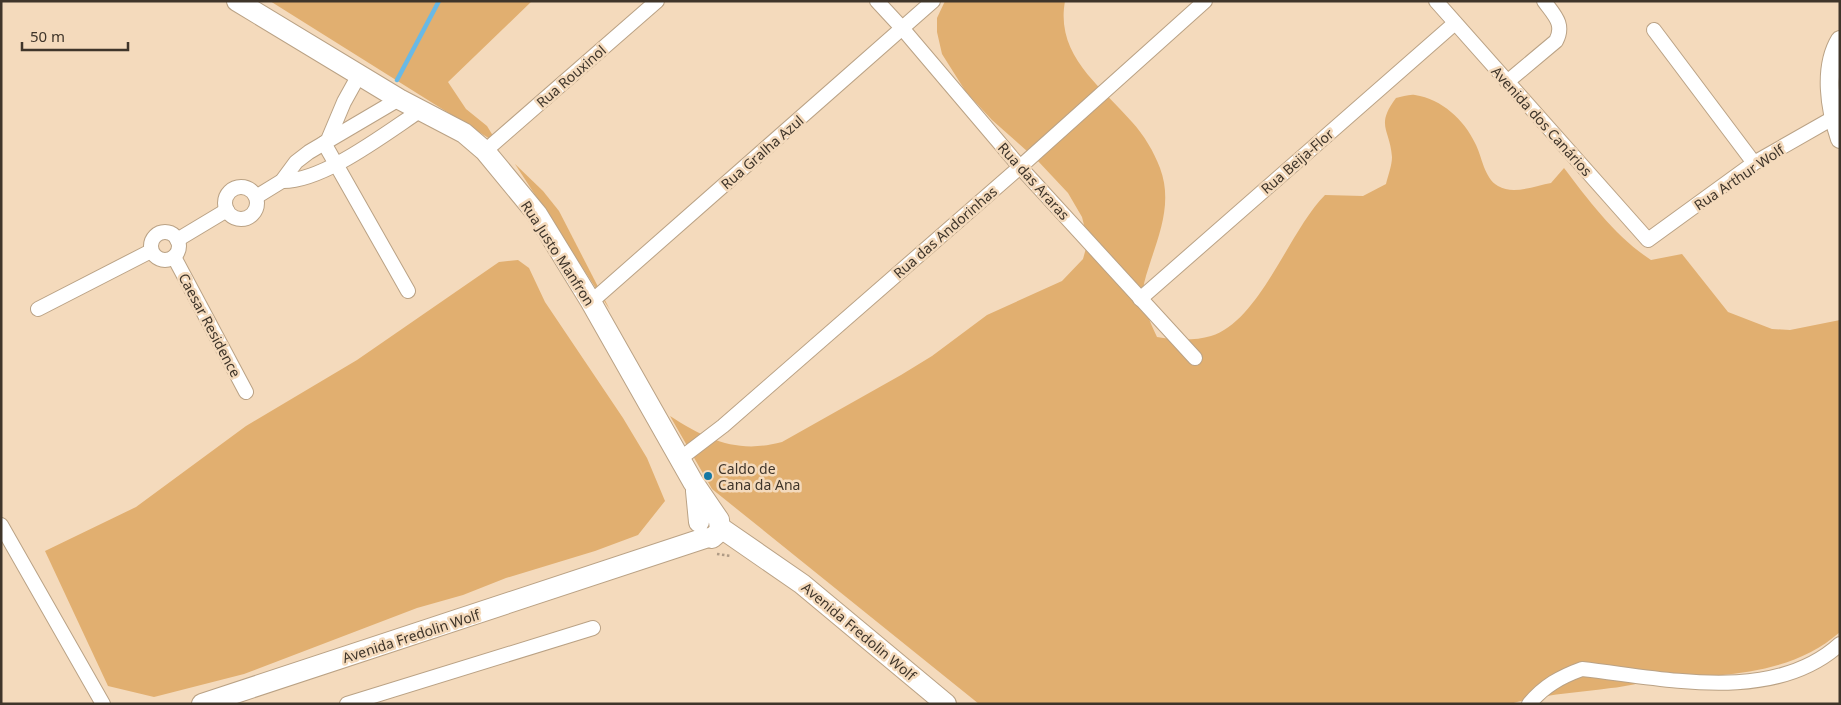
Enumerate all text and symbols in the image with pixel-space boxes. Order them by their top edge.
scale bar [22,20,129,52]
text: 50 m [30,26,65,46]
street label: Rua Rouxinol [532,40,610,112]
street label: Avenida dos Canários [1488,62,1597,180]
street label: Rua Gralha Azul [717,111,807,193]
street label: Rua Beija-Flor [1257,124,1338,198]
street label: Rua das Araras [994,138,1074,224]
street label: Rua Arthur Wolf [1690,139,1789,214]
street label: Rua das Andorinhas [889,181,1001,282]
street label: Rua Justo Manfron [517,197,599,309]
street label: Caesar Residence [175,270,245,380]
place label: Caldo de Cana da Ana [718,459,800,494]
marker: Caldo de Cana da Ana [702,470,714,482]
street label: Avenida Fredolin Wolf [798,578,921,685]
street label: Avenida Fredolin Wolf [340,604,483,667]

